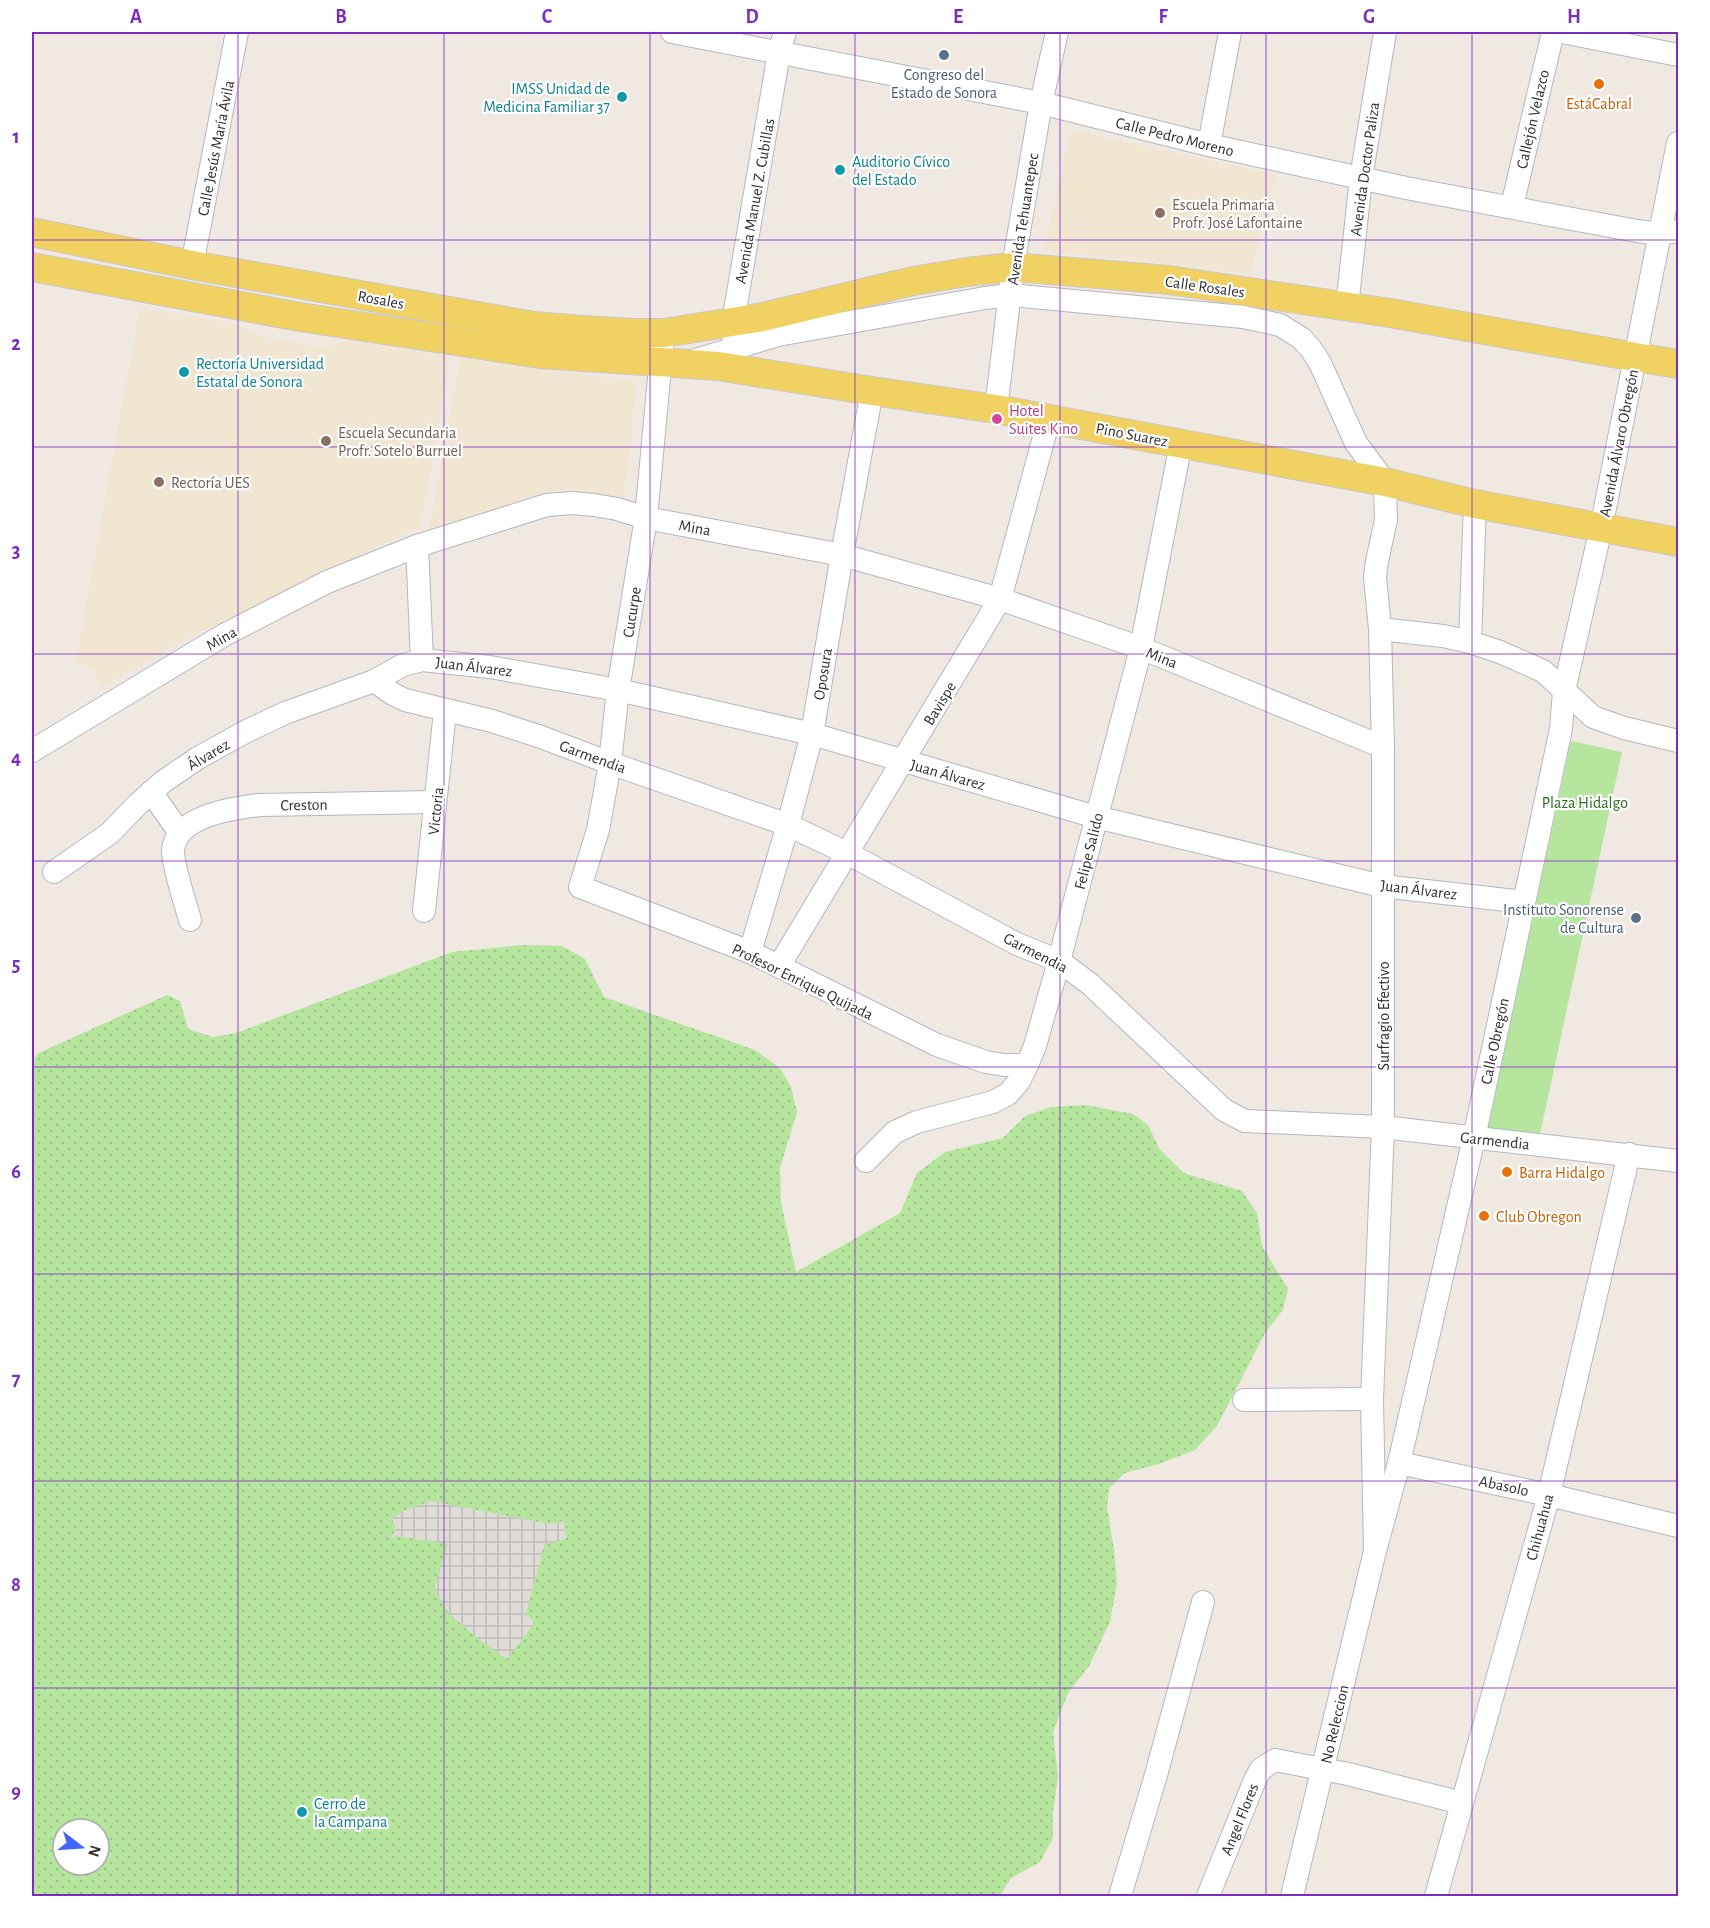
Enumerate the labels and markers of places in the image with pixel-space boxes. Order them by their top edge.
marker: Congreso del Estado de Sonora [937,48,951,62]
place label: Congreso del Estado de Sonora [891,67,997,101]
marker: EstáCabral [1592,77,1606,91]
place label: IMSS Unidad de Medicina Familiar 37 [483,81,610,115]
marker: IMSS Unidad de Medicina Familiar 37 [615,90,629,104]
place label: EstáCabral [1566,96,1632,112]
place label: Auditorio Cívico del Estado [852,154,950,188]
marker: Auditorio Cívico del Estado [833,163,847,177]
place label: Escuela Primaria Profr. José Lafontaine [1172,197,1303,231]
marker: Escuela Primaria Profr. José Lafontaine [1153,206,1167,220]
place label: Rectoría Universidad Estatal de Sonora [196,356,324,390]
marker: Rectoría Universidad Estatal de Sonora [177,365,191,379]
place label: Hotel Suites Kino [1009,403,1078,437]
marker: Hotel Suites Kino [990,412,1004,426]
place label: Escuela Secundaria Profr. Sotelo Burruel [338,425,462,459]
marker: Escuela Secundaria Profr. Sotelo Burruel [319,434,333,448]
marker: Rectoría UES [152,475,166,489]
place label: Rectoría UES [171,475,250,491]
place label: Instituto Sonorense de Cultura [1503,902,1624,936]
marker: Instituto Sonorense de Cultura [1629,911,1643,925]
marker: Barra Hidalgo [1500,1165,1514,1179]
place label: Barra Hidalgo [1519,1165,1605,1181]
marker: Club Obregon [1477,1209,1491,1223]
place label: Club Obregon [1496,1209,1582,1225]
place label: Cerro de la Campana [314,1796,387,1830]
marker: Cerro de la Campana [295,1805,309,1819]

